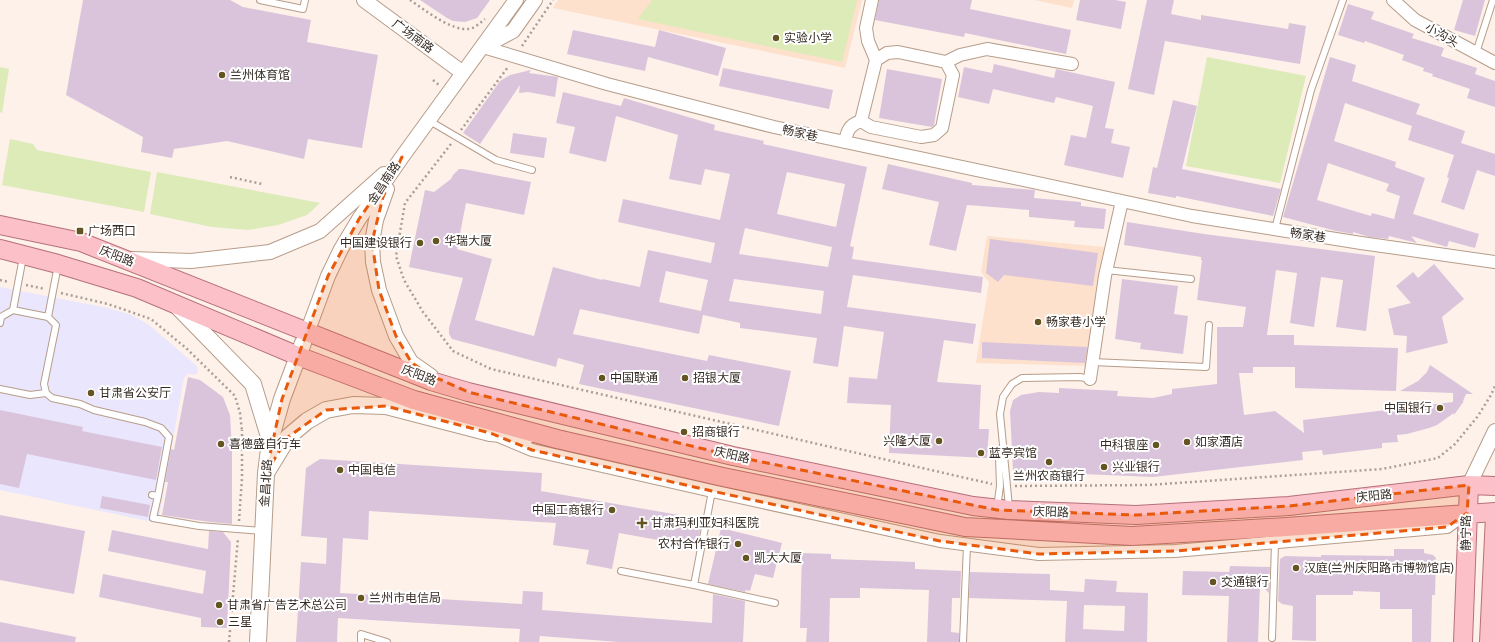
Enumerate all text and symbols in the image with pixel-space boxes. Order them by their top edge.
street label: 广场南路 [389,16,437,56]
street label: 小沟头 [1423,20,1461,50]
place label: 实验小学 [784,31,832,45]
marker: 实验小学 [771,33,781,43]
place label: 兰州体育馆 [230,68,290,82]
marker: 兰州体育馆 [217,70,227,80]
street label: 畅家巷 [781,122,819,144]
street label: 金昌南路 [365,159,403,207]
place label: 广场西口 [88,224,136,238]
street label: 畅家巷 [1289,225,1327,245]
marker: 广场西口 [75,226,85,236]
place label: 华瑞大厦 [444,234,492,248]
place label: 中国建设银行 [340,236,412,250]
marker: 华瑞大厦 [431,236,441,246]
marker: 中国建设银行 [415,238,425,248]
street label: 庆阳路 [98,243,136,269]
place label: 畅家巷小学 [1046,315,1106,329]
marker: 畅家巷小学 [1033,317,1043,327]
street label: 庆阳路 [400,362,438,388]
place label: 中国联通 [610,371,658,385]
place label: 招银大厦 [693,371,741,385]
marker: 中国联通 [597,373,607,383]
marker: 招银大厦 [680,373,690,383]
place label: 甘肃省公安厅 [99,386,171,400]
marker: 甘肃省公安厅 [86,388,96,398]
place label: 中国银行 [1384,401,1432,415]
marker: 中国银行 [1435,403,1445,413]
place label: 招商银行 [692,425,740,439]
marker: 招商银行 [679,427,689,437]
place label: 兴隆大厦 [883,434,931,448]
place label: 如家酒店 [1195,435,1243,449]
marker: 兴隆大厦 [934,436,944,446]
place label: 喜德盛自行车 [229,437,301,451]
marker: 如家酒店 [1182,437,1192,447]
place label: 中科银座 [1100,438,1148,452]
marker: 喜德盛自行车 [216,439,226,449]
marker: 中科银座 [1151,440,1161,450]
street label: 庆阳路 [713,444,751,466]
place label: 蓝亭宾馆 [989,446,1037,460]
marker: 蓝亭宾馆 [976,448,986,458]
marker: 兰州农商银行 [1044,457,1054,467]
street label: 金昌北路 [257,459,275,507]
place label: 兴业银行 [1112,460,1160,474]
marker: 兴业银行 [1099,462,1109,472]
place label: 中国电信 [348,463,396,477]
marker: 中国电信 [335,465,345,475]
place label: 兰州农商银行 [1013,469,1085,483]
street label: 庆阳路 [1355,487,1393,505]
place label: 中国工商银行 [532,503,604,517]
street label: 庆阳路 [1033,504,1069,520]
marker: 中国工商银行 [607,505,617,515]
street label: 静宁路 [1459,515,1473,551]
place label: 甘肃玛利亚妇科医院 [651,516,759,530]
marker: 甘肃玛利亚妇科医院 [636,517,648,529]
place label: 农村合作银行 [658,537,730,551]
marker: 农村合作银行 [733,539,743,549]
place label: 凯大大厦 [754,551,802,565]
marker: 凯大大厦 [741,553,751,563]
place label: 汉庭(兰州庆阳路市博物馆店) [1304,561,1454,575]
marker: 汉庭(兰州庆阳路市博物馆店) [1291,563,1301,573]
place label: 交通银行 [1221,575,1269,589]
marker: 交通银行 [1208,577,1218,587]
place label: 兰州市电信局 [369,591,441,605]
marker: 兰州市电信局 [356,593,366,603]
place label: 甘肃省广告艺术总公司 [227,598,347,612]
marker: 甘肃省广告艺术总公司 [214,600,224,610]
place label: 三星 [228,615,252,629]
marker: 三星 [215,617,225,627]

